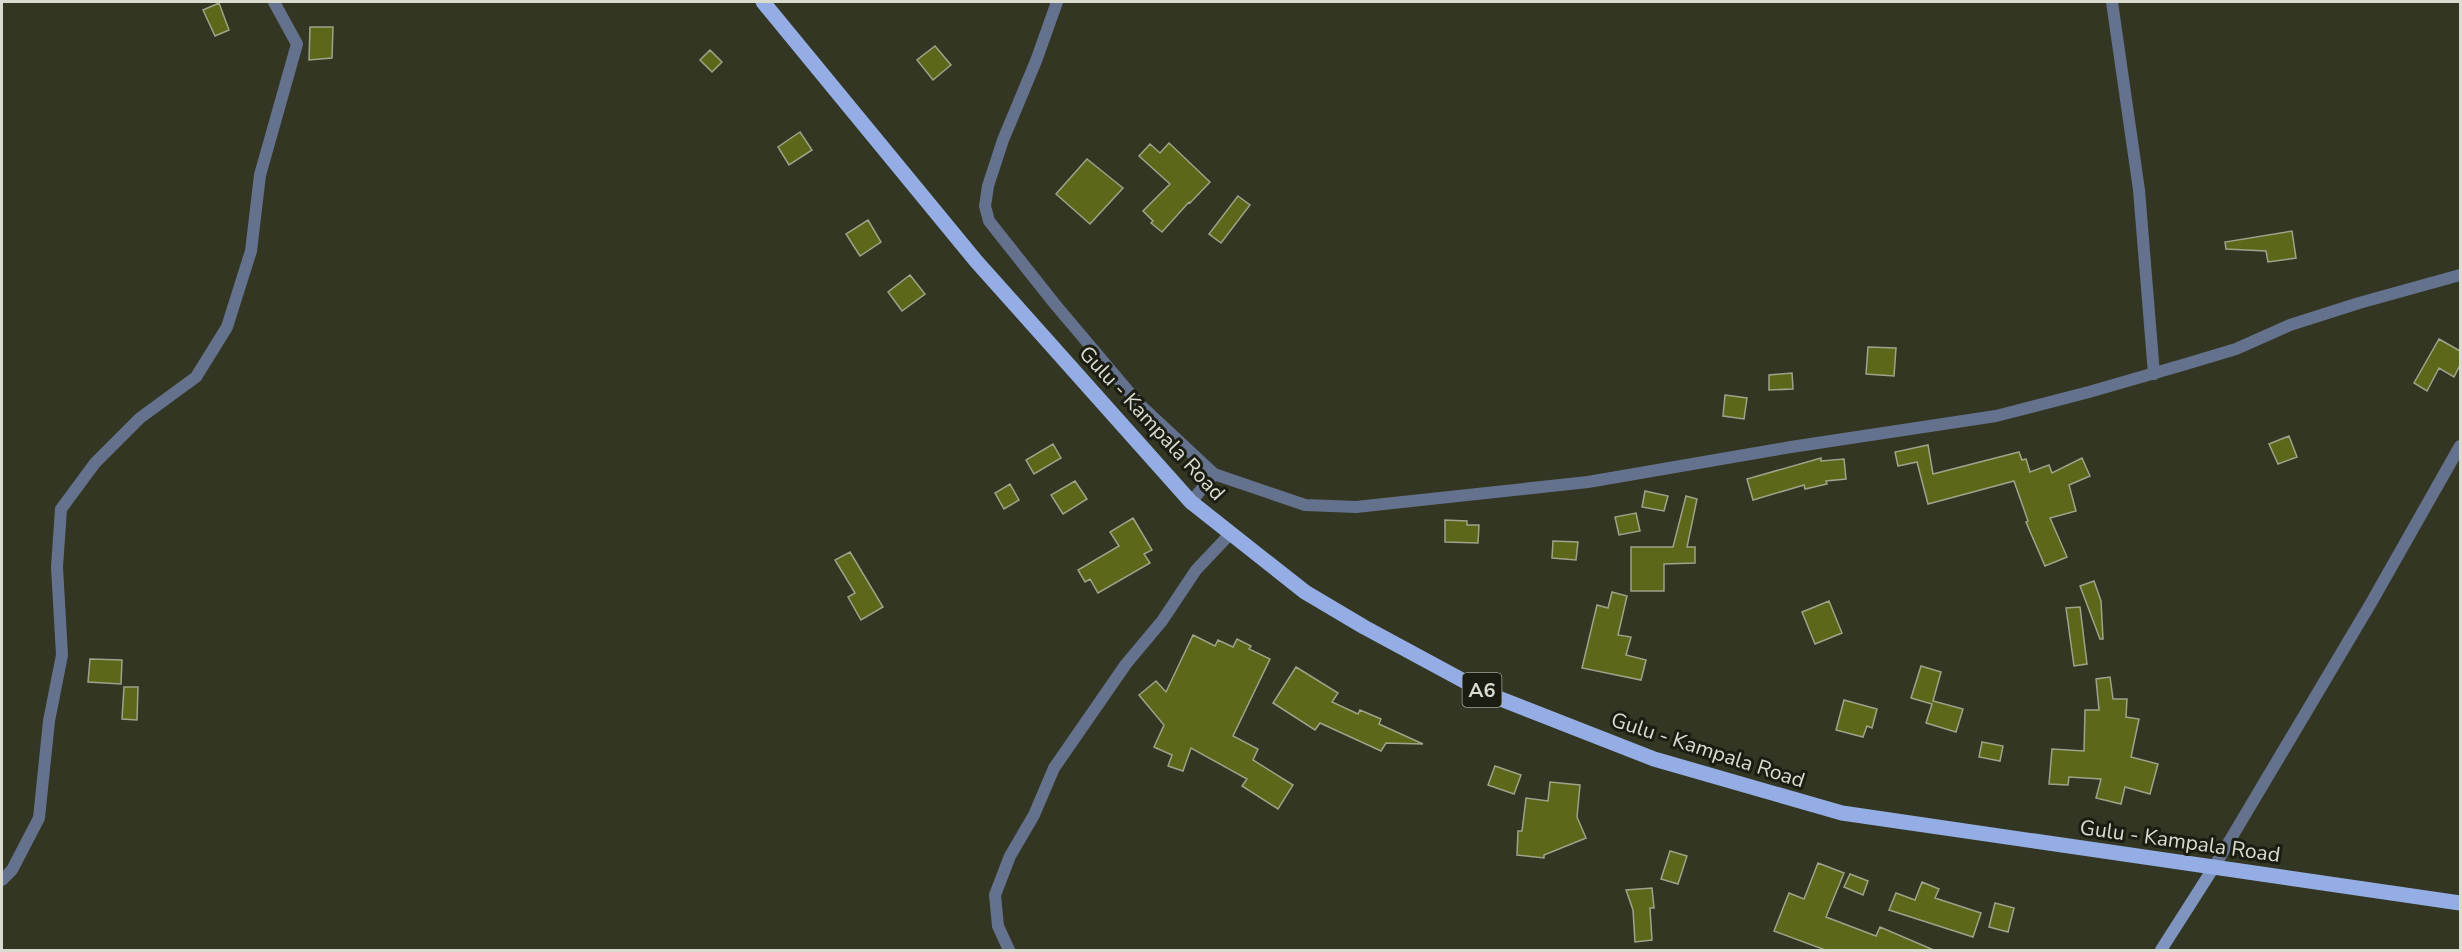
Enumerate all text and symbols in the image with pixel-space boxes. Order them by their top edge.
street label: Gulu - Kampala Road [1073,340,1231,506]
road number: A6 [1462,673,1502,707]
street label: Gulu - Kampala Road [1608,705,1808,795]
street label: Gulu - Kampala Road [2078,813,2282,869]

